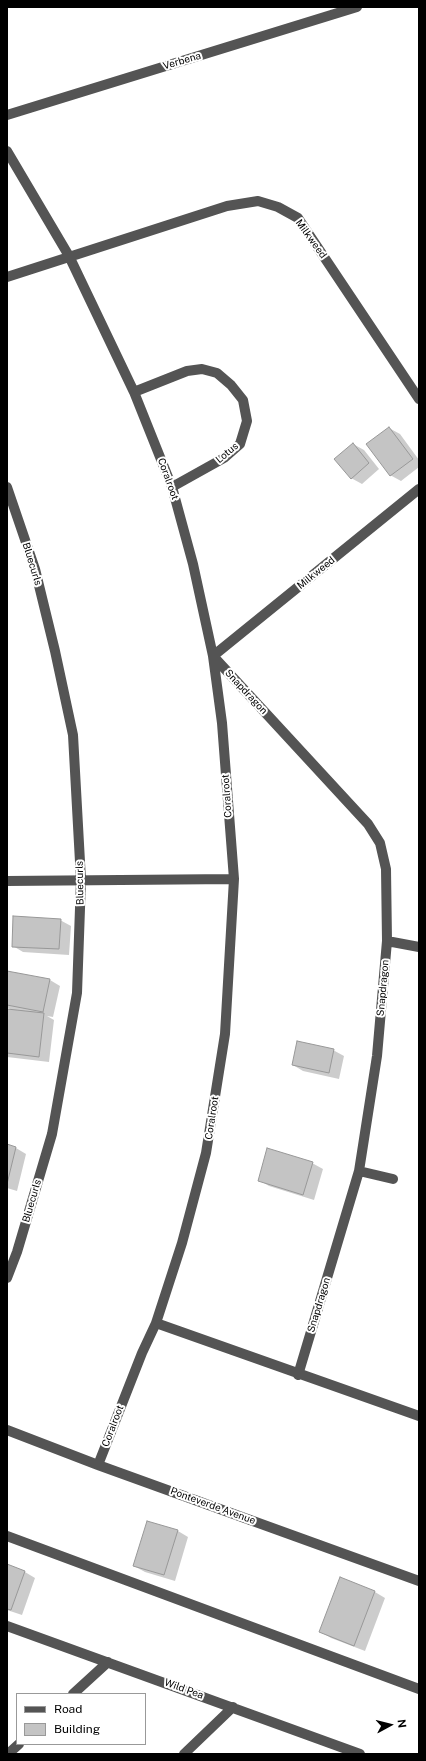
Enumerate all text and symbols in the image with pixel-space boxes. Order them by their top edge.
street label: Verbena [162,50,202,72]
street label: Milkweed [293,217,329,261]
street label: Lotus [213,440,241,466]
street label: Coralroot [155,456,181,502]
street label: Bluecurls [20,541,44,587]
street label: Milkweed [295,554,337,592]
street label: Snapdragon [222,667,270,717]
street label: Coralroot [219,774,235,818]
street label: Bluecurls [74,861,86,905]
street label: Snapdragon [375,959,391,1017]
street label: Coralroot [203,1096,221,1140]
street label: Bluecurls [20,1178,44,1224]
street label: Snapdragon [305,1276,333,1334]
street label: Coralroot [100,1404,126,1448]
street label: Ponteverde Avenue [169,1485,257,1527]
street label: Wild Pea [163,1676,205,1702]
legend [16,1693,146,1745]
text: Road [54,1702,82,1716]
north arrow [370,1705,410,1745]
text: N [395,1719,408,1729]
text: Building [54,1722,100,1736]

